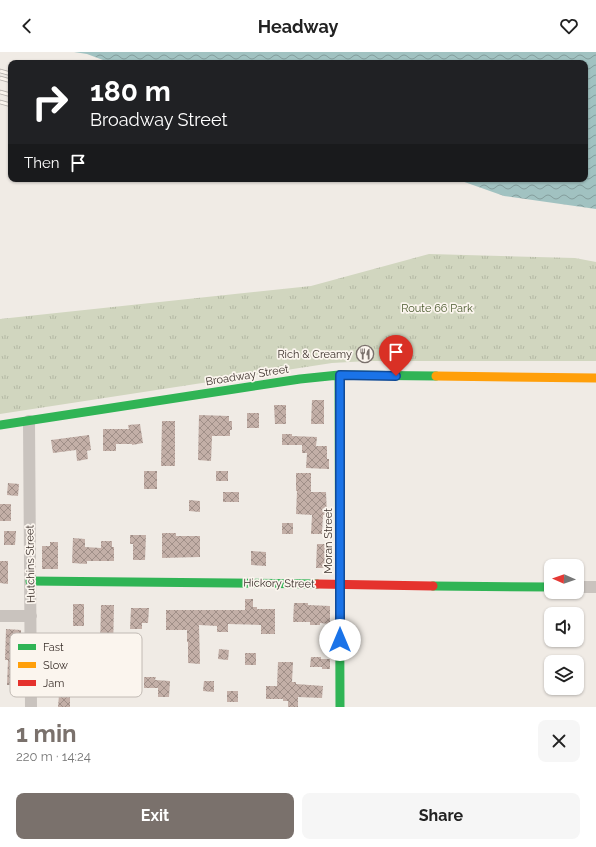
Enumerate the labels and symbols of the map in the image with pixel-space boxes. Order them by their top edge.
park label: Route 66 Park [401,302,473,315]
pin [379,335,413,376]
restaurant icon: Rich & Creamy [355,344,375,364]
place label: Rich & Creamy [277,348,352,361]
street label: Broadway Street [205,362,290,388]
street label: Moran Street [322,508,335,574]
street label: Hutchins Street [23,525,38,603]
north arrow [544,559,584,599]
street label: Hickory Street [243,576,315,591]
position arrow [319,619,361,661]
legend [10,633,142,697]
text: Fast [43,641,64,654]
text: Slow [43,659,68,672]
text: Jam [43,677,64,690]

